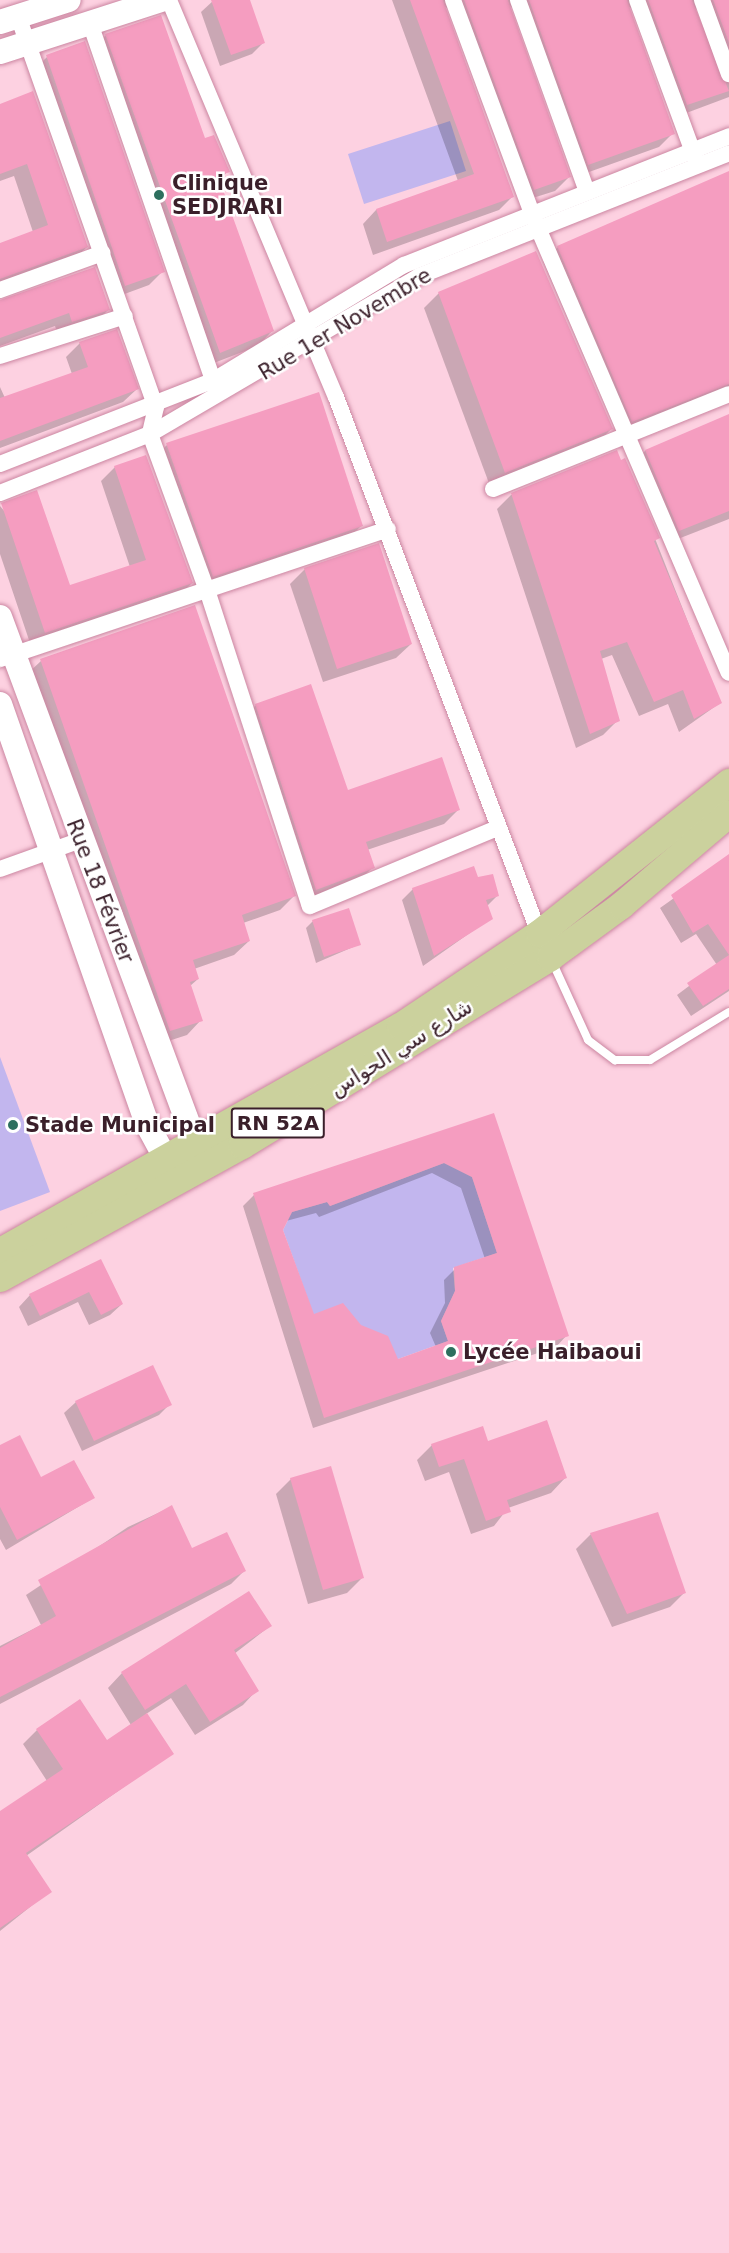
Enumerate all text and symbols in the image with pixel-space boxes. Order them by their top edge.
place label: Clinique SEDJRARI [172,170,283,220]
marker: Clinique SEDJRARI [150,186,168,204]
street label: Rue 1er Novembre [254,262,436,386]
street label: Rue 18 Février [61,815,139,967]
street label: شارع سي الحواس [325,994,477,1102]
road number: RN 52A [230,1106,326,1140]
place label: Stade Municipal [25,1112,215,1138]
marker: Stade Municipal [6,1118,20,1132]
place label: Lycée Haibaoui [463,1339,642,1365]
marker: Lycée Haibaoui [444,1345,458,1359]

